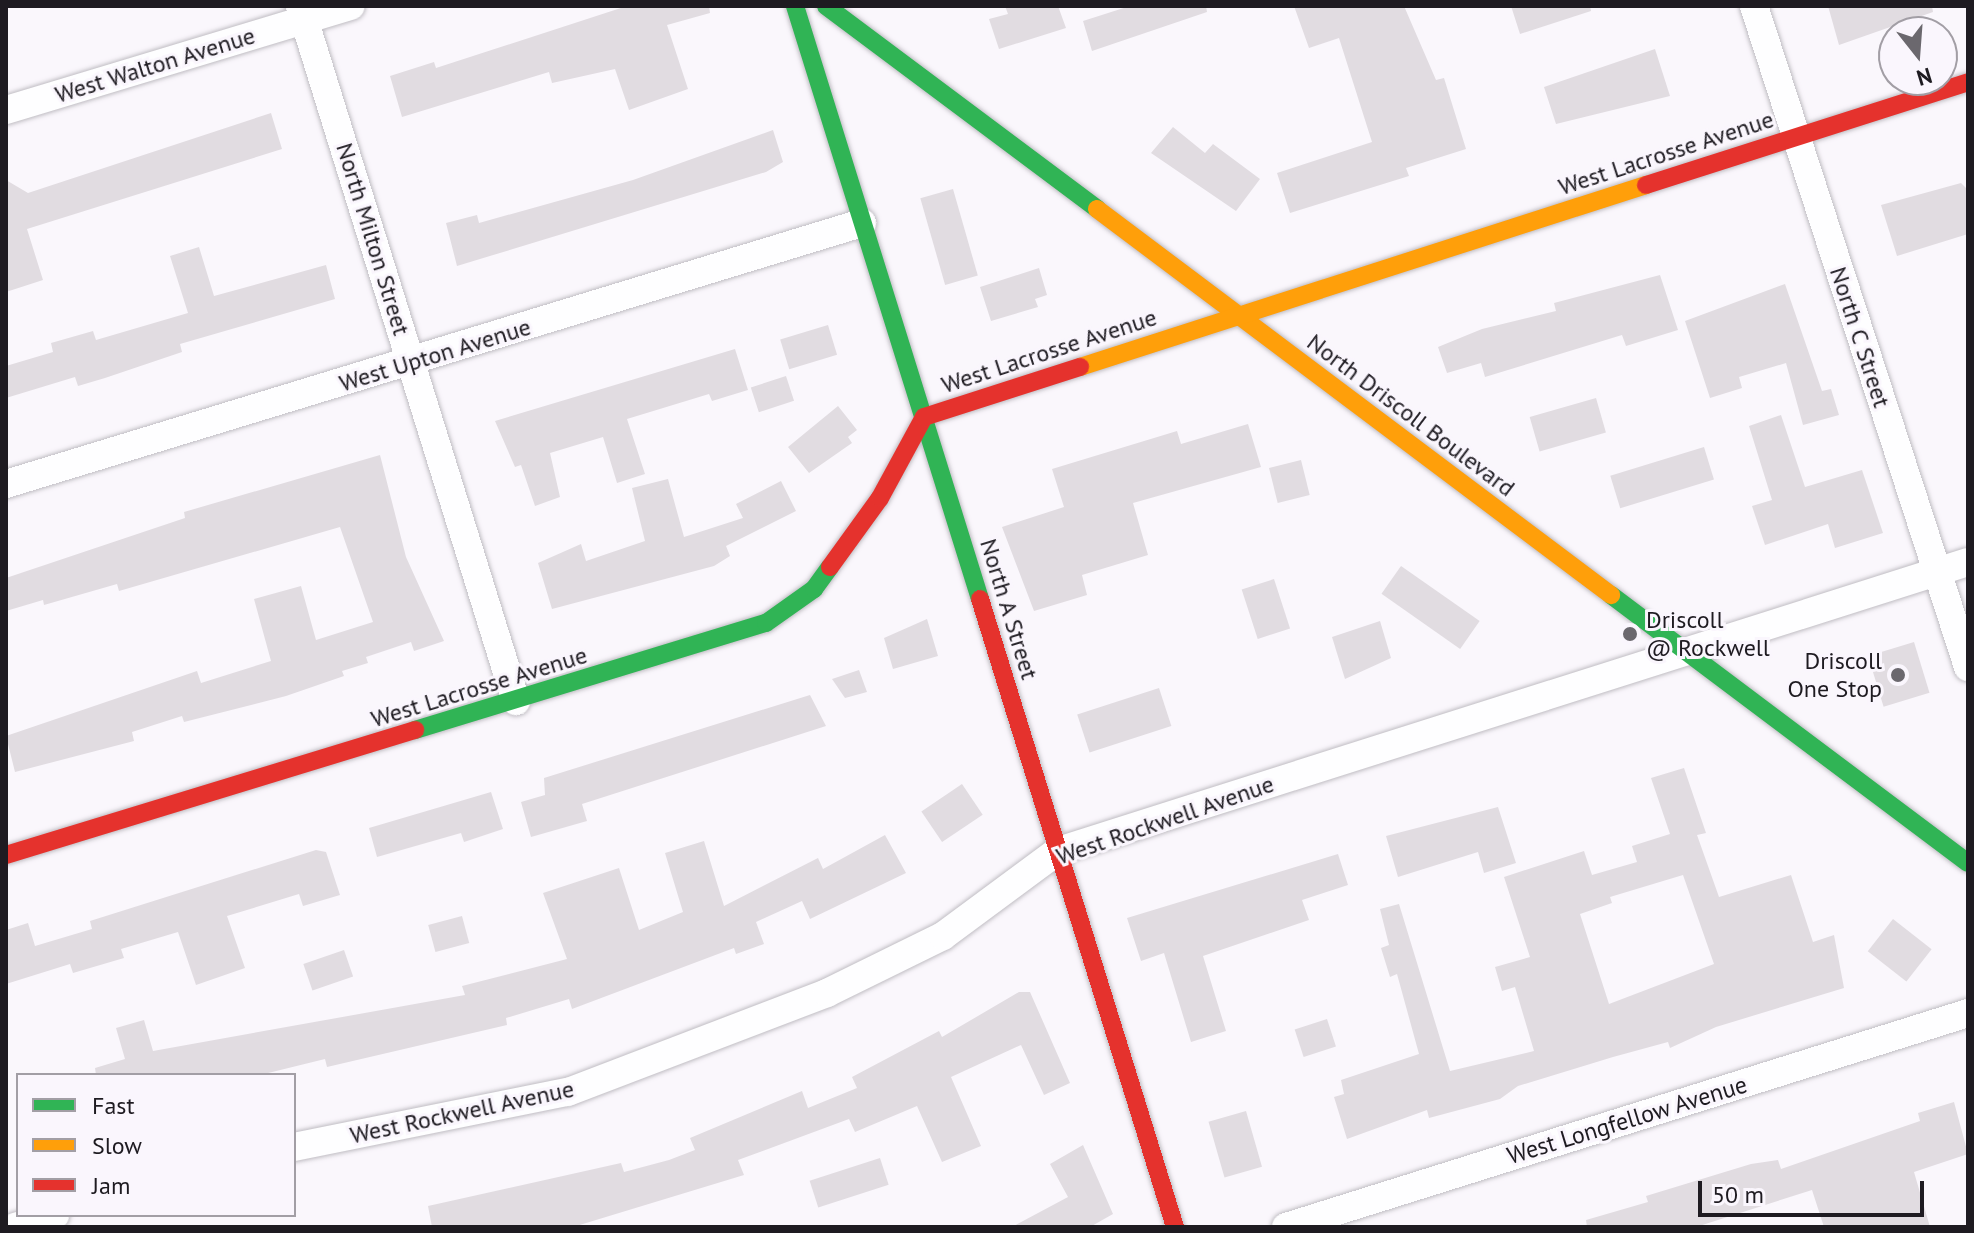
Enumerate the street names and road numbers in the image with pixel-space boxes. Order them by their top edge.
street label: West Walton Avenue [51,21,259,109]
street label: West Lacrosse Avenue [1554,105,1778,201]
street label: North Milton Street [330,139,416,339]
street label: North C Street [1824,263,1896,411]
street label: West Lacrosse Avenue [937,303,1161,399]
street label: West Upton Avenue [335,312,535,398]
street label: North Driscoll Boulevard [1301,328,1521,502]
street label: North A Street [974,534,1044,684]
street label: West Lacrosse Avenue [367,640,591,734]
street label: West Rockwell Avenue [1052,769,1278,871]
street label: West Longfellow Avenue [1503,1070,1751,1170]
street label: West Rockwell Avenue [347,1074,577,1150]

